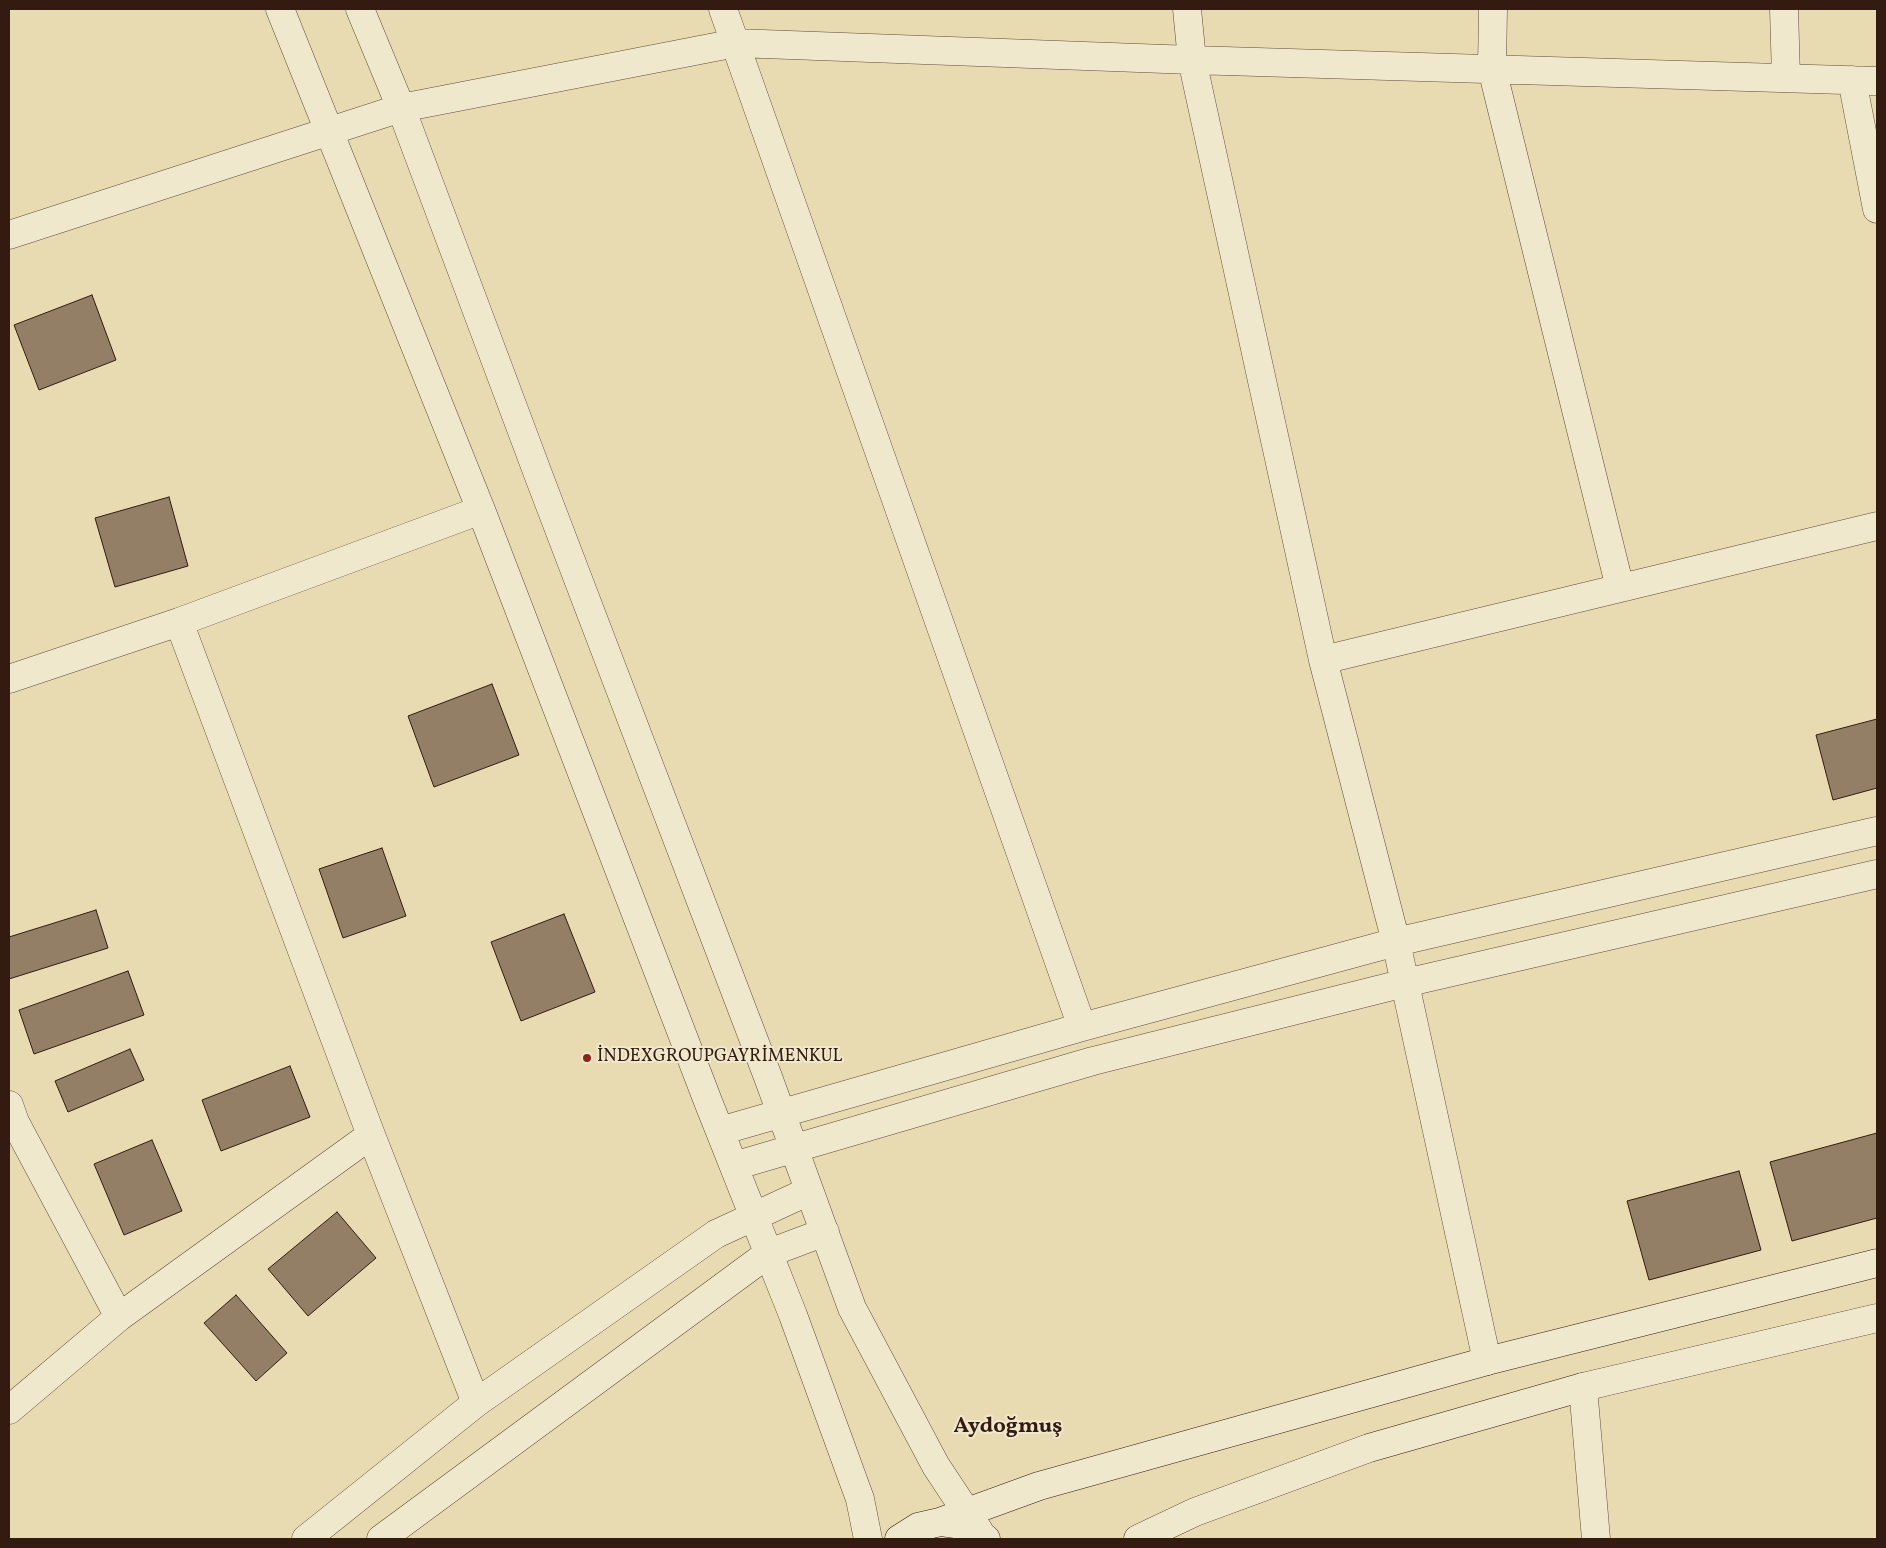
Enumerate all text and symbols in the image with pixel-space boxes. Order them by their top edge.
place label: İNDEXGROUPGAYRİMENKUL [597,1047,843,1069]
marker: İNDEXGROUPGAYRİMENKUL [581,1052,593,1064]
district label: Aydoğmuş [954,1415,1062,1441]

